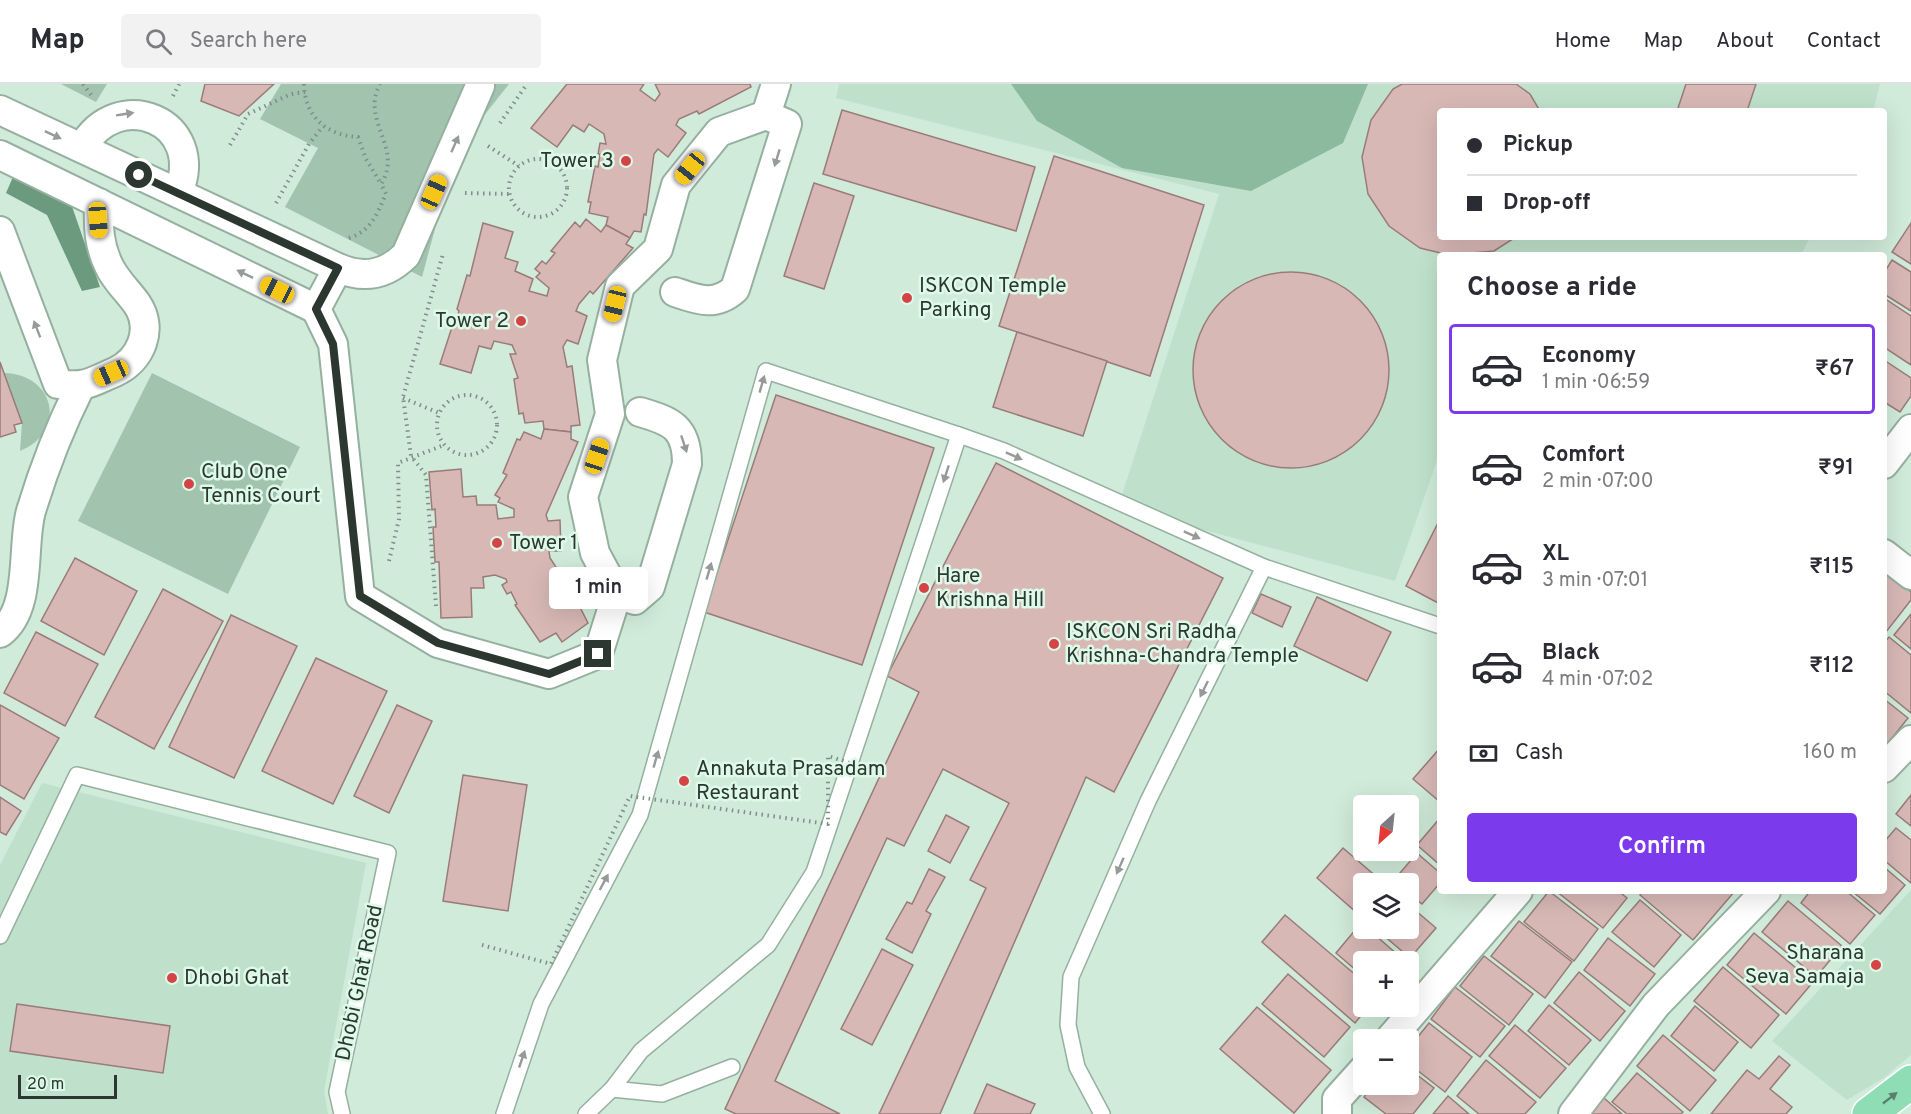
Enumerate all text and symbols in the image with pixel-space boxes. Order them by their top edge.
search box [121,14,541,68]
text: Map [30,23,85,59]
icon: search [142,25,175,58]
text: Search here [190,28,307,55]
text: Home [1555,28,1611,55]
text: Map [1644,28,1683,55]
text: About [1716,28,1774,55]
text: Contact [1807,28,1881,55]
one-way arrow [116,109,135,118]
one-way arrow [44,130,61,139]
text: Pickup [1503,132,1573,159]
one-way arrow [450,135,459,152]
place label: Tower 3 [540,148,614,175]
car [672,148,708,188]
one-way arrow [772,149,781,167]
marker: Tower 3 [619,154,633,168]
route start [125,161,152,188]
car [418,172,450,212]
text: Drop-off [1503,190,1590,217]
car [88,201,108,239]
one-way arrow [236,269,253,279]
text: Choose a ride [1467,271,1637,305]
place label: ISKCON Temple Parking [919,273,1067,324]
car [257,274,297,306]
car [602,284,628,324]
marker: ISKCON Temple Parking [900,291,914,305]
place label: Tower 2 [435,308,509,335]
marker: Tower 2 [514,314,528,328]
one-way arrow [32,320,42,338]
icon: car [1470,342,1524,396]
text: Economy [1542,343,1636,370]
text: ₹67 [1815,356,1854,383]
car [91,357,131,389]
text: 1 min · 06:59 [1542,370,1650,396]
one-way arrow [758,375,767,393]
one-way arrow [679,435,689,453]
car [583,436,611,476]
icon: car [1470,441,1524,495]
text: Comfort [1542,442,1625,469]
one-way arrow [1005,451,1022,460]
text: ₹91 [1818,455,1854,482]
place label: Club One Tennis Court [201,459,321,510]
one-way arrow [941,465,951,483]
text: 2 min · 07:00 [1542,469,1654,495]
marker: Club One Tennis Court [182,477,196,491]
place label: Tower 1 [509,530,578,557]
one-way arrow [1183,531,1201,540]
marker: Tower 1 [490,536,504,550]
icon: car [1470,540,1524,594]
text: XL [1542,541,1569,568]
text: ₹115 [1809,554,1854,581]
one-way arrow [705,562,714,580]
place label: Hare Krishna Hill [936,563,1044,614]
callout: 1 min [548,567,648,609]
text: 3 min · 07:01 [1542,568,1648,594]
text: 1 min [575,575,622,601]
marker: Hare Krishna Hill [917,581,931,595]
place label: ISKCON Sri Radha Krishna-Chandra Temple [1066,619,1299,670]
marker: ISKCON Sri Radha Krishna-Chandra Temple [1047,637,1061,651]
icon: car [1470,639,1524,693]
route end [584,640,611,667]
text: Black [1542,640,1600,667]
text: ₹112 [1809,653,1854,680]
text: 4 min · 07:02 [1542,667,1653,693]
one-way arrow [1199,681,1208,698]
icon: cash [1467,737,1500,770]
text: Cash [1515,740,1564,767]
text: 160 m [1803,740,1857,766]
one-way arrow [651,750,661,768]
place label: Annakuta Prasadam Restaurant [696,756,886,807]
marker: Annakuta Prasadam Restaurant [677,774,691,788]
north arrow [1353,795,1419,861]
map controls [1353,795,1419,1095]
button: Confirm [1467,813,1857,882]
one-way arrow [1115,857,1125,875]
button: layers [1353,873,1419,939]
one-way arrow [600,874,609,891]
street label: Dhobi Ghat Road [330,903,390,1063]
place label: Sharana Seva Samaja [1745,940,1864,991]
button: + [1353,951,1419,1017]
marker: Sharana Seva Samaja [1869,958,1883,972]
place label: Dhobi Ghat [184,965,289,992]
marker: Dhobi Ghat [165,971,179,985]
button: − [1353,1029,1419,1095]
one-way arrow [517,1049,527,1067]
scale bar [18,1072,117,1100]
text: 20 m [27,1075,64,1095]
one-way arrow [1882,1091,1898,1104]

